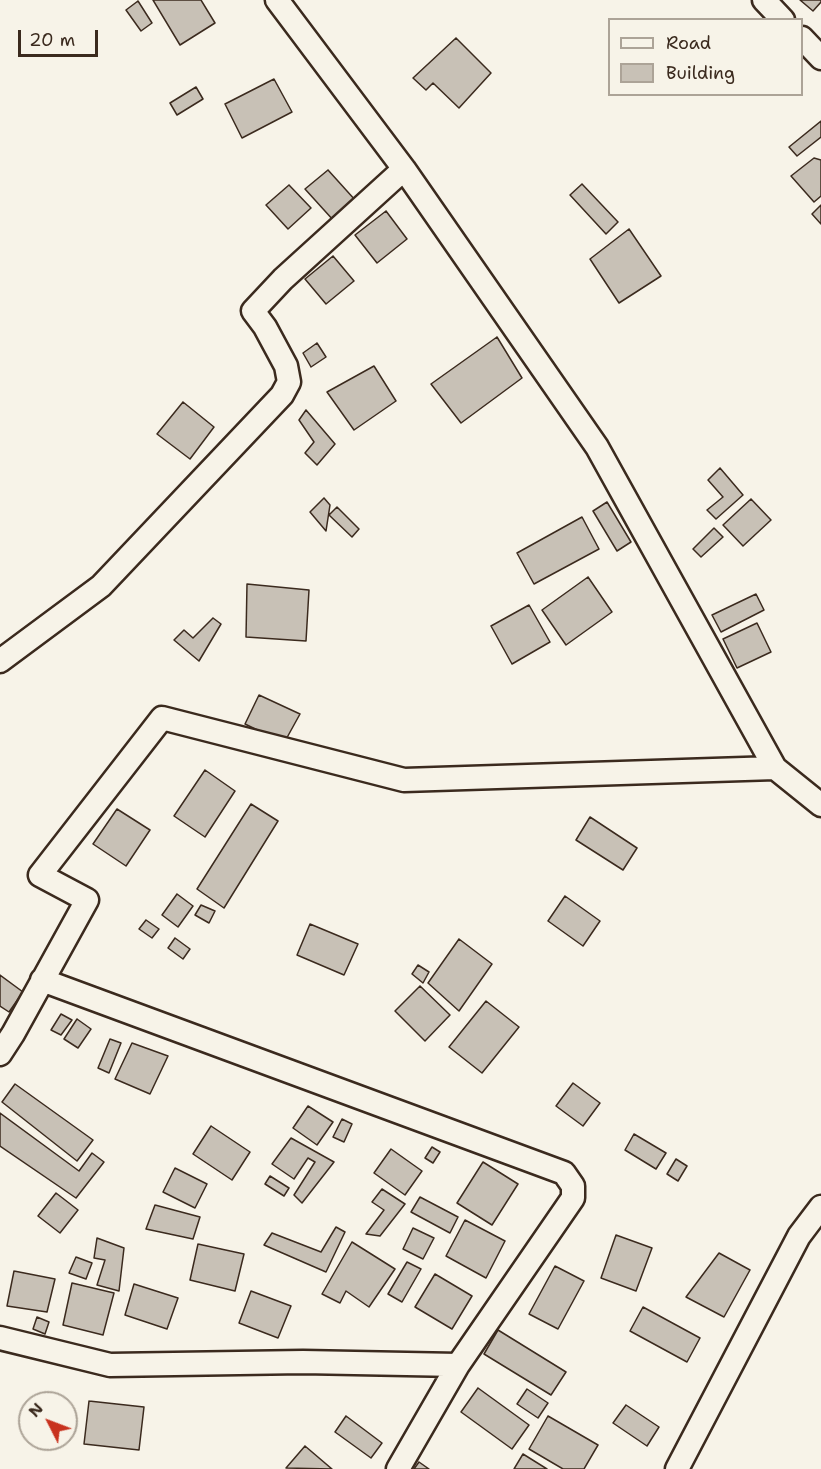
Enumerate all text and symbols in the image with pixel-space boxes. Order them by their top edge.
scale bar [21,18,100,56]
legend [608,18,803,96]
text: 20 m [29,28,75,52]
text: Road [666,31,711,55]
text: Building [666,61,735,85]
north arrow [18,1391,78,1451]
text: N [24,1398,48,1422]

